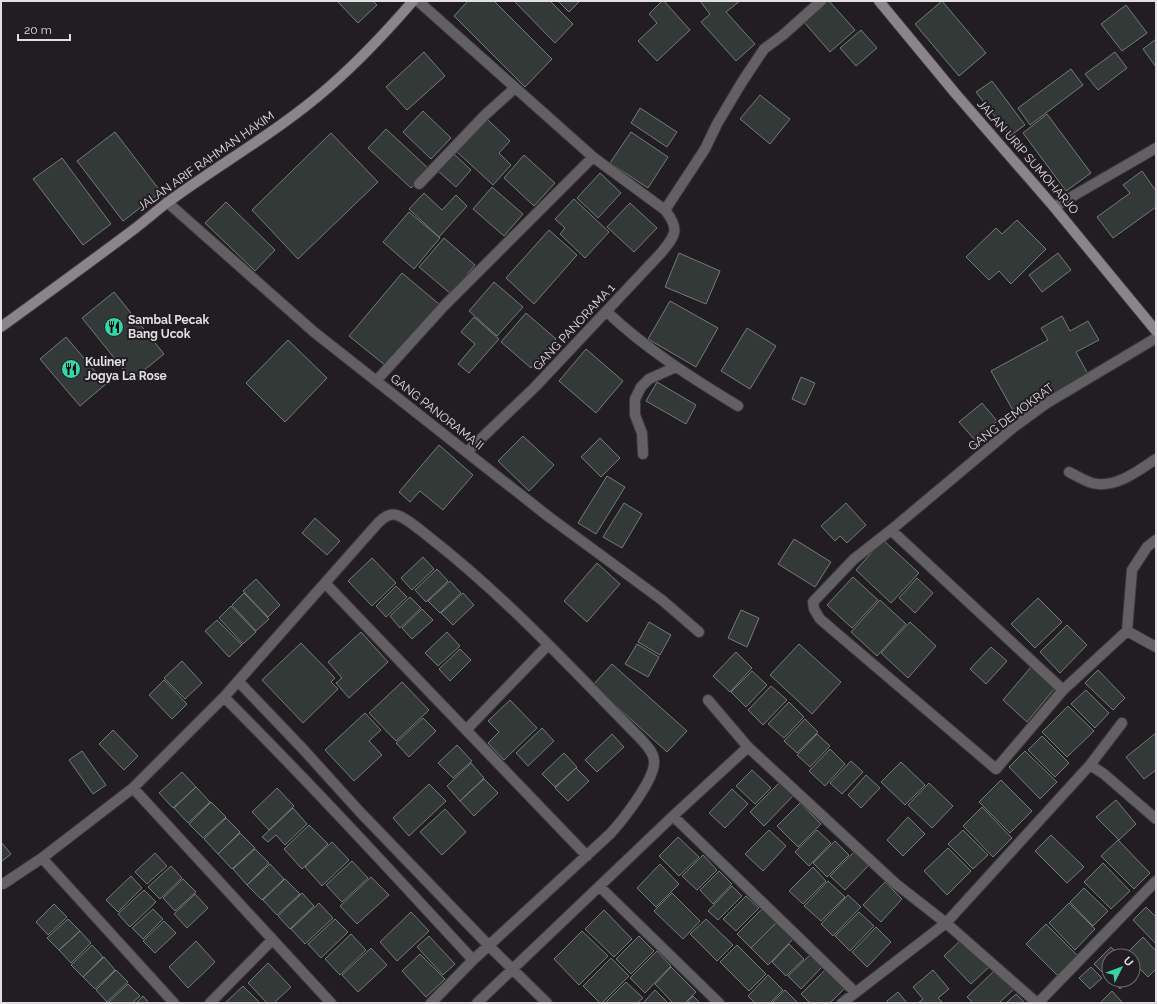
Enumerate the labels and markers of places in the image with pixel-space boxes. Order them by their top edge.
place label: Sambal Pecak Bang Ucok [128,313,209,341]
restaurant icon: Sambal Pecak Bang Ucok [103,316,125,338]
place label: Kuliner Jogya La Rose [85,355,167,383]
restaurant icon: Kuliner Jogya La Rose [60,358,82,380]

